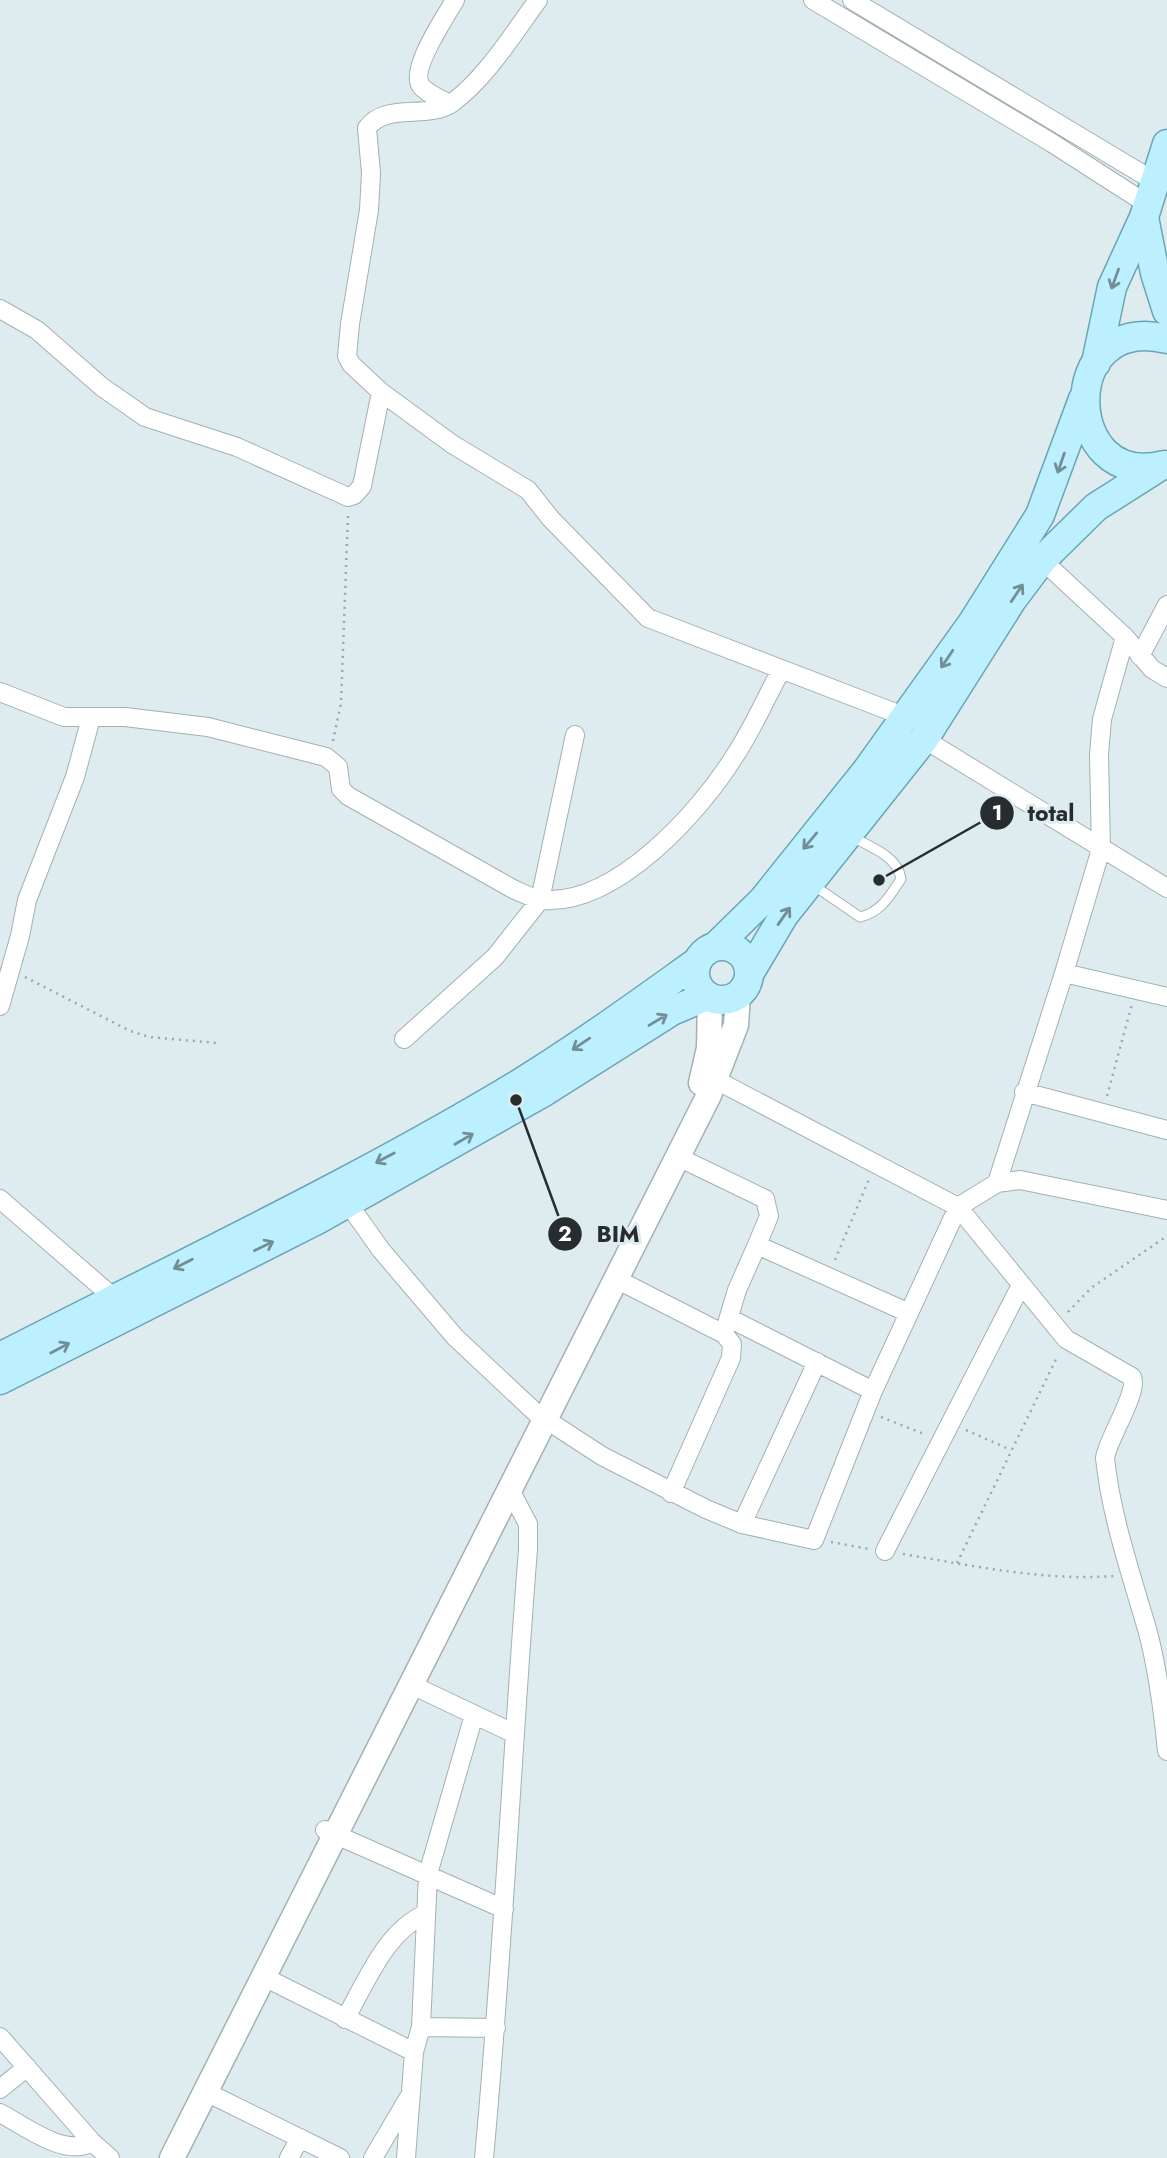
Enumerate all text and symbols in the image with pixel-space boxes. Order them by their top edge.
one-way arrow [1108,267,1120,289]
one-way arrow [1054,452,1066,474]
one-way arrow [1010,584,1024,603]
one-way arrow [940,649,954,668]
callout: total [979,791,1089,835]
text: total [1028,796,1074,830]
text: 1 [992,798,1002,828]
one-way arrow [802,831,818,849]
one-way arrow [777,907,791,926]
one-way arrow [648,1012,668,1026]
one-way arrow [572,1037,591,1051]
one-way arrow [454,1131,474,1145]
one-way arrow [375,1152,396,1166]
callout: BIM [547,1212,654,1256]
text: BIM [596,1217,640,1251]
text: 2 [558,1219,572,1249]
one-way arrow [253,1239,274,1253]
one-way arrow [173,1257,194,1271]
one-way arrow [49,1341,70,1354]

